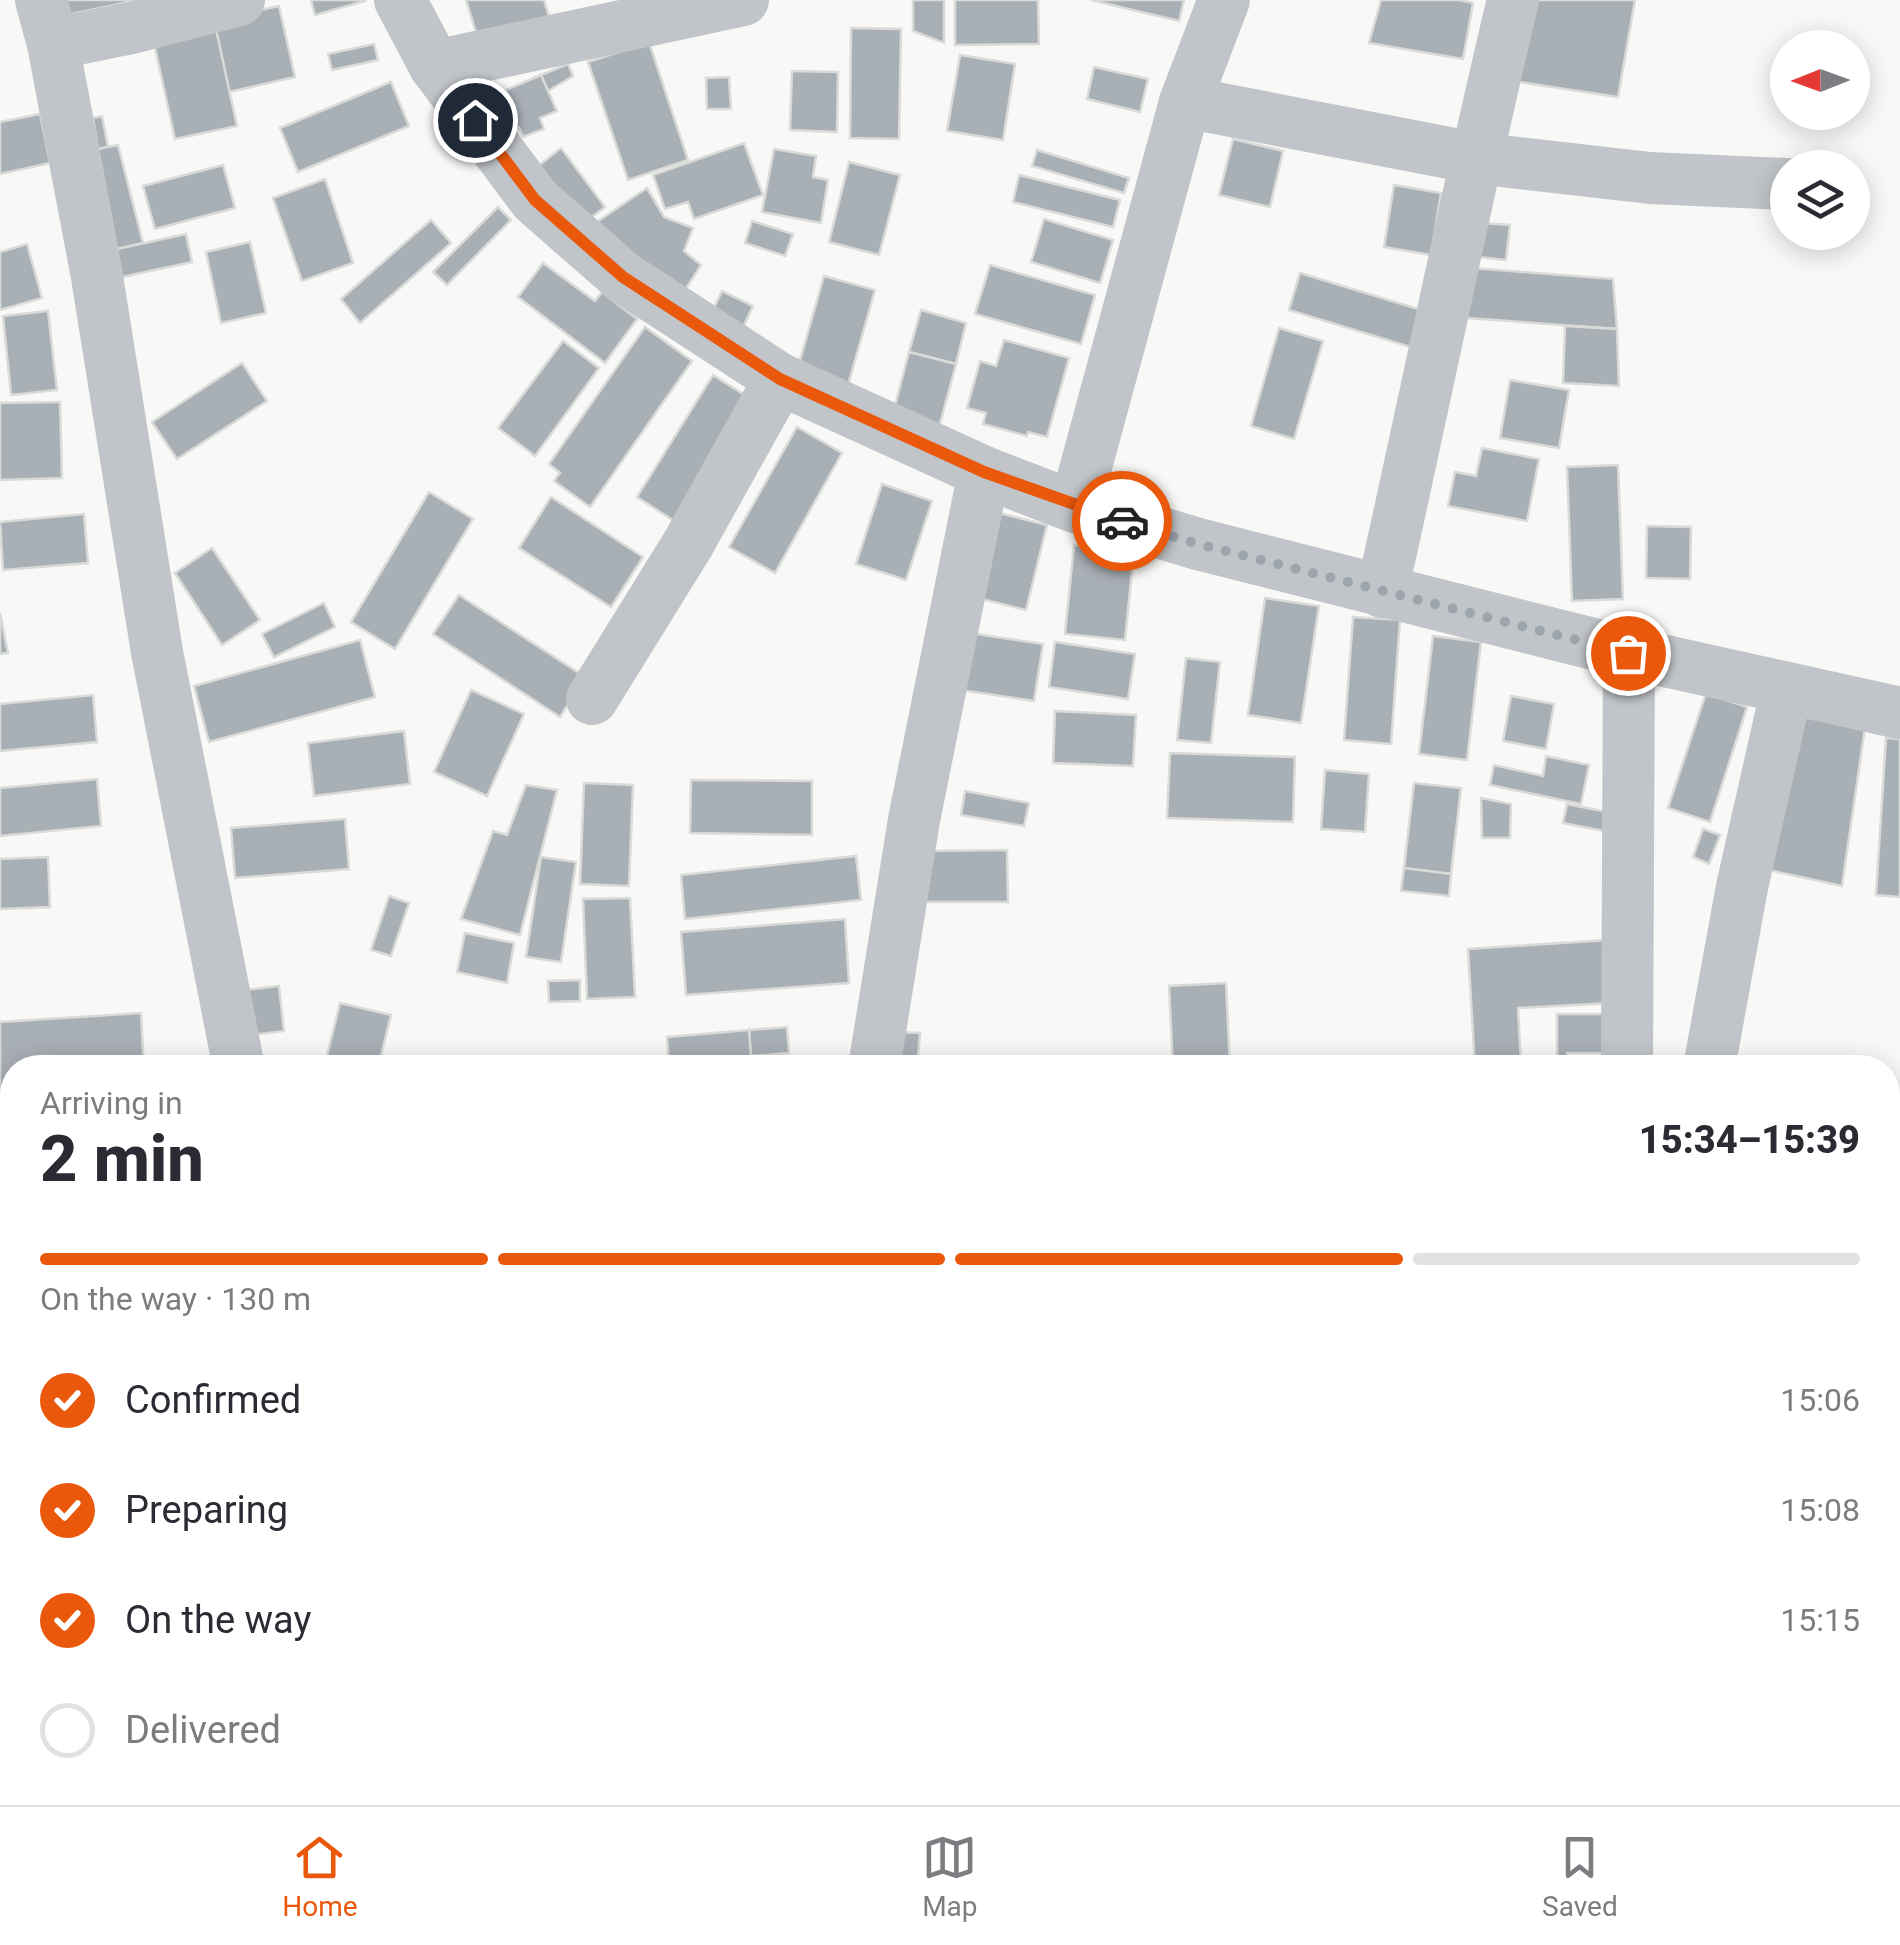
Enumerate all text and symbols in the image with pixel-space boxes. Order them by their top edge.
north arrow [1770,30,1870,130]
map controls [1770,30,1870,250]
pin [433,78,518,163]
icon: home [448,93,503,148]
button: layers [1770,150,1870,250]
courier [1072,471,1172,571]
icon: car [1095,494,1150,549]
pin [1586,611,1671,696]
icon: bag [1601,626,1656,681]
text: Arriving in [40,1084,183,1122]
text: 15:34–15:39 [1639,1118,1860,1162]
text: 2 min [40,1121,204,1197]
text: On the way · 130 m [40,1280,311,1318]
icon: check [40,1373,95,1428]
text: Confirmed [125,1378,301,1422]
text: 15:06 [1780,1381,1860,1419]
icon: check [40,1483,95,1538]
text: Preparing [125,1488,288,1532]
text: 15:08 [1780,1491,1860,1529]
icon: check [40,1593,95,1648]
text: On the way [125,1598,311,1642]
text: 15:15 [1780,1601,1860,1639]
text: Delivered [125,1708,281,1752]
tab: Home [282,1830,358,1923]
tab: Map [922,1830,978,1923]
tab: Saved [1542,1830,1618,1923]

